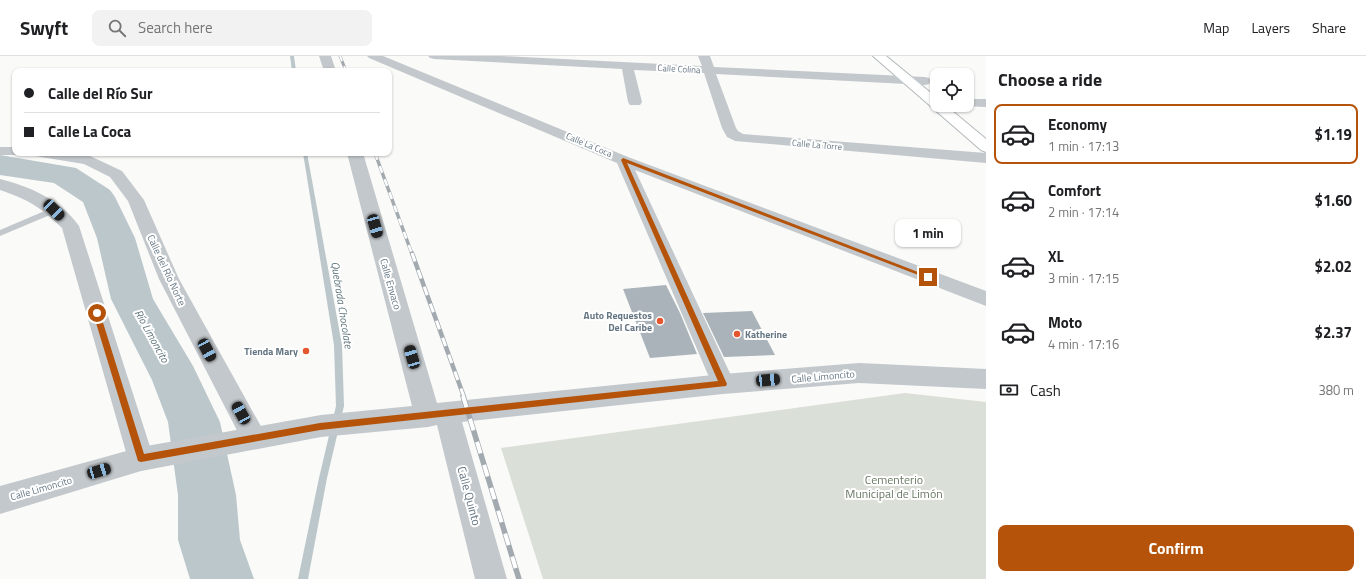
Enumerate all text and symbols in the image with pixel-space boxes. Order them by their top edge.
search box [92,10,372,46]
text: Swyft [20,13,68,42]
text: Search here [138,16,212,39]
icon: search [106,17,128,39]
text: Map [1203,17,1229,38]
text: Layers [1251,17,1290,38]
text: Share [1312,17,1346,38]
street label: Calle Colina [657,61,701,76]
text: Choose a ride [998,66,1102,93]
map controls [930,68,974,112]
button: locate [930,68,974,112]
text: Calle del Río Sur [48,82,153,105]
text: Economy [1048,113,1107,136]
icon: car [1000,116,1036,152]
text: Calle La Coca [48,120,131,143]
text: $1.19 [1315,123,1352,146]
street label: Calle La Coca [564,129,615,160]
street label: Calle La Torre [791,136,843,153]
text: 1 min · 17:13 [1048,136,1119,156]
text: Comfort [1048,179,1101,202]
icon: car [1000,182,1036,218]
text: $1.60 [1315,189,1352,212]
car [41,197,67,223]
text: 2 min · 17:14 [1048,202,1119,222]
car [366,213,384,239]
callout: 1 min [895,219,961,247]
text: 1 min [912,223,944,243]
street label: Calle del Río Norte [143,232,190,308]
text: XL [1048,245,1064,268]
icon: car [1000,248,1036,284]
text: $2.02 [1315,255,1352,278]
street label: Calle Envaco [376,257,405,311]
water label: Quebrada Chocolate [327,260,357,351]
route end [919,268,937,286]
text: 3 min · 17:15 [1048,268,1119,288]
route start [88,304,106,322]
water label: Río Limoncito [131,307,173,366]
place label: Auto Requestos Del Caribe [584,308,652,335]
text: Moto [1048,311,1082,334]
icon: car [1000,314,1036,350]
marker: Auto Requestos Del Caribe [655,316,665,326]
text: $2.37 [1315,321,1352,344]
place label: Katherine [745,327,787,342]
marker: Katherine [732,329,742,339]
text: 4 min · 17:16 [1048,334,1119,354]
car [196,337,218,363]
place label: Tienda Mary [244,344,298,359]
car [403,344,421,370]
marker: Tienda Mary [301,346,311,356]
street label: Calle Limoncito [791,366,855,387]
car [756,373,780,387]
icon: cash [998,379,1020,401]
text: Cash [1030,379,1061,402]
text: 380 m [1318,380,1354,400]
car [230,400,252,426]
car [86,462,112,480]
street label: Calle Quinto [452,464,487,528]
park label: Cementerio Municipal de Limón [845,470,943,503]
street label: Calle Limoncito [8,472,74,504]
button: Confirm [998,525,1354,571]

